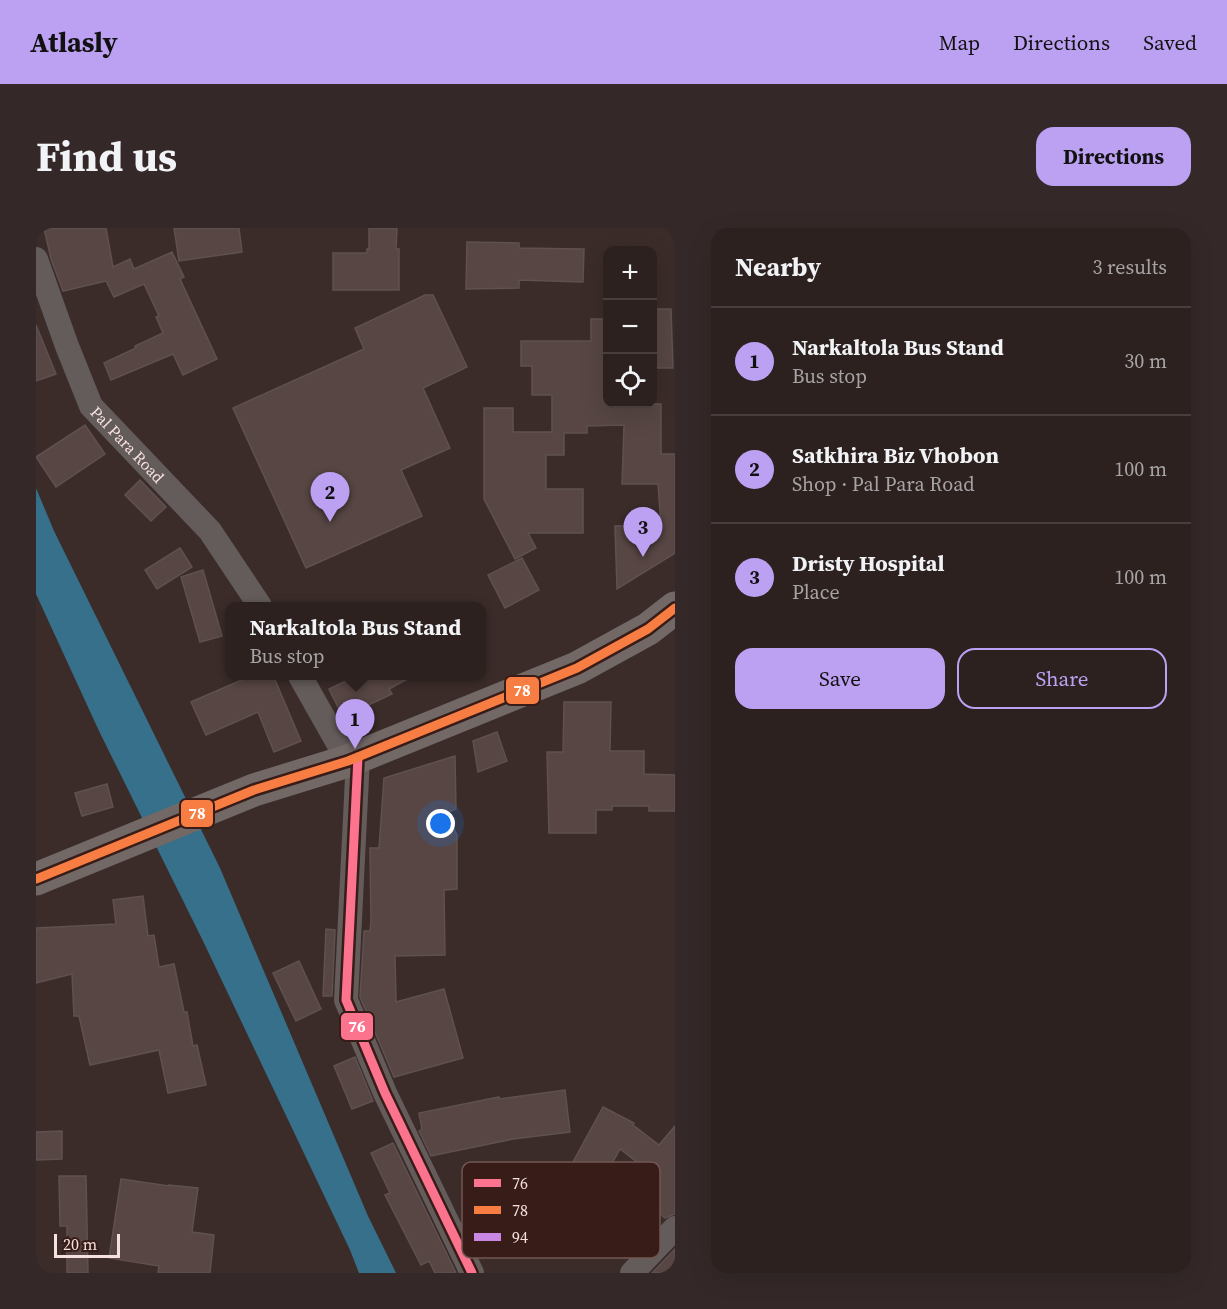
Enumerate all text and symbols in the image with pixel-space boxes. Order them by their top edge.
text: Atlasly [30,23,118,61]
text: Map [939,28,980,57]
text: Directions [1013,28,1110,57]
text: Saved [1143,28,1197,57]
text: Find us [36,127,177,185]
button: Directions [1036,127,1191,186]
map controls [603,246,657,408]
button: + [603,246,657,300]
text: Nearby [735,249,821,285]
text: 3 results [1092,253,1167,281]
button: − [603,300,657,354]
text: Narkaltola Bus Stand [792,332,1004,362]
text: 1 [749,347,760,375]
text: 30 m [1124,347,1167,375]
button: locate [603,354,657,408]
text: Bus stop [792,362,867,390]
street label: Pal Para Road [86,401,169,488]
text: Satkhira Biz Vhobon [792,440,999,470]
text: 2 [749,455,760,483]
text: 100 m [1114,455,1167,483]
text: Shop · Pal Para Road [792,470,975,498]
pin: 2 [310,472,350,522]
pin: 3 [624,508,662,557]
text: Dristy Hospital [792,548,945,578]
text: 3 [749,563,760,591]
text: 100 m [1114,563,1167,591]
text: Place [792,578,840,606]
popup [225,602,486,680]
text: Narkaltola Bus Stand [250,612,461,642]
text: Bus stop [250,642,324,670]
button: Save [735,648,945,709]
button: Share [957,648,1167,709]
line badge: 78 [505,676,540,705]
text: 78 [513,679,531,701]
pin: 1 [336,700,374,749]
line badge: 78 [180,799,214,828]
text: 78 [188,802,206,824]
your location [426,809,455,838]
line badge: 76 [340,1012,374,1041]
text: 76 [348,1015,366,1037]
legend [462,1162,660,1258]
text: 76 [512,1172,528,1194]
text: 78 [512,1199,528,1221]
text: 94 [512,1226,528,1248]
scale bar [54,1231,120,1258]
text: 20 m [63,1233,97,1255]

